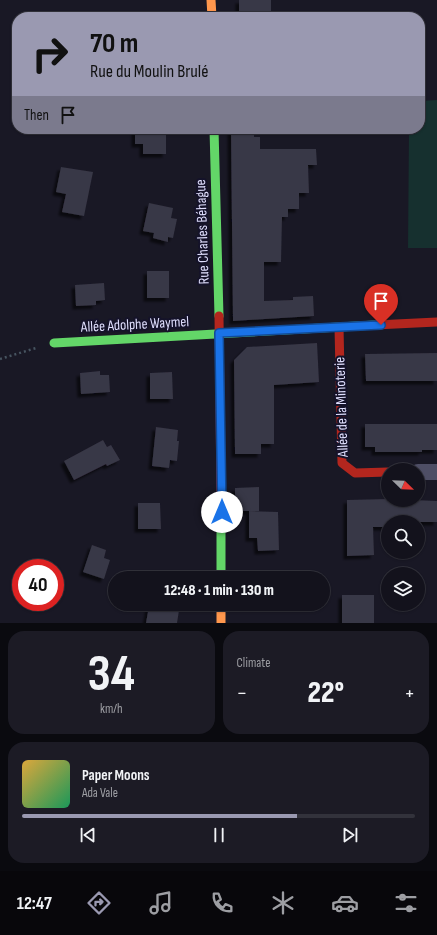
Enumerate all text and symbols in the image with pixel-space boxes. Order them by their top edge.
text: 70 m [90,27,138,60]
icon: right [24,28,76,80]
text: Rue du Moulin Brulé [90,61,208,82]
icon: arrive [57,104,79,126]
text: Then [24,106,49,125]
street label: Rue Charles Béhague [191,179,214,285]
pin [364,284,398,325]
icon: arrive [370,290,392,312]
street label: Allée Adolphe Waymel [79,312,190,337]
street label: Allée de la Minoterie [330,357,353,458]
north arrow [381,463,425,507]
map controls [381,463,425,611]
position arrow [201,491,243,533]
button: search [381,515,425,559]
speed limit sign: 40 [12,559,64,611]
button: layers [381,567,425,611]
text: 12:48 · 1 min · 130 m [164,581,274,600]
text: 34 [87,643,135,706]
text: Climate [237,655,270,671]
text: 22° [307,675,344,711]
text: − [237,680,247,707]
text: + [404,680,415,707]
text: km/h [100,701,122,717]
text: Paper Moons [82,766,150,785]
text: Ada Vale [82,785,118,801]
icon: previous [77,824,99,846]
icon: pause [208,824,230,846]
icon: next [339,824,361,846]
icon: directions [85,889,113,917]
icon: music [147,889,175,917]
icon: phone [208,889,236,917]
icon: climate [269,889,297,917]
icon: car [331,889,359,917]
icon: filters [392,889,420,917]
text: 12:47 [17,893,52,914]

